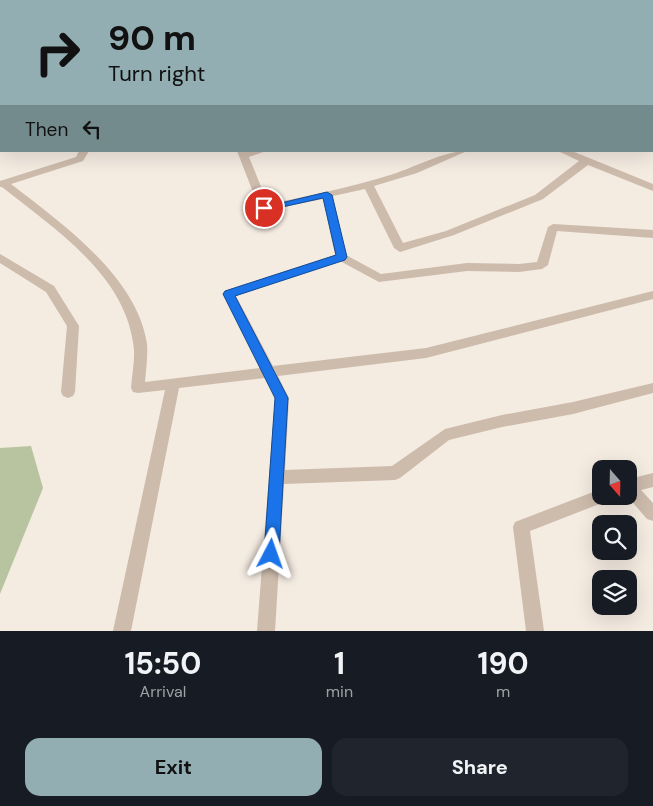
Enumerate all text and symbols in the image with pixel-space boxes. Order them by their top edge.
text: 90 m [108,15,196,61]
icon: right [25,20,90,85]
text: Turn right [108,59,205,88]
icon: left [78,115,106,143]
text: Then [25,117,68,142]
pin [243,187,285,229]
icon: arrive [250,194,278,222]
north arrow [592,460,638,505]
map controls [592,460,637,615]
button: search [592,515,637,560]
position arrow [244,527,296,579]
button: layers [592,570,637,615]
text: 15:50 [124,644,201,683]
text: 1 [334,644,345,683]
text: 190 [477,644,529,683]
text: Arrival [140,681,186,702]
text: min [326,681,353,702]
text: m [496,681,510,702]
button: Exit [25,738,322,796]
button: Share [332,738,628,796]

